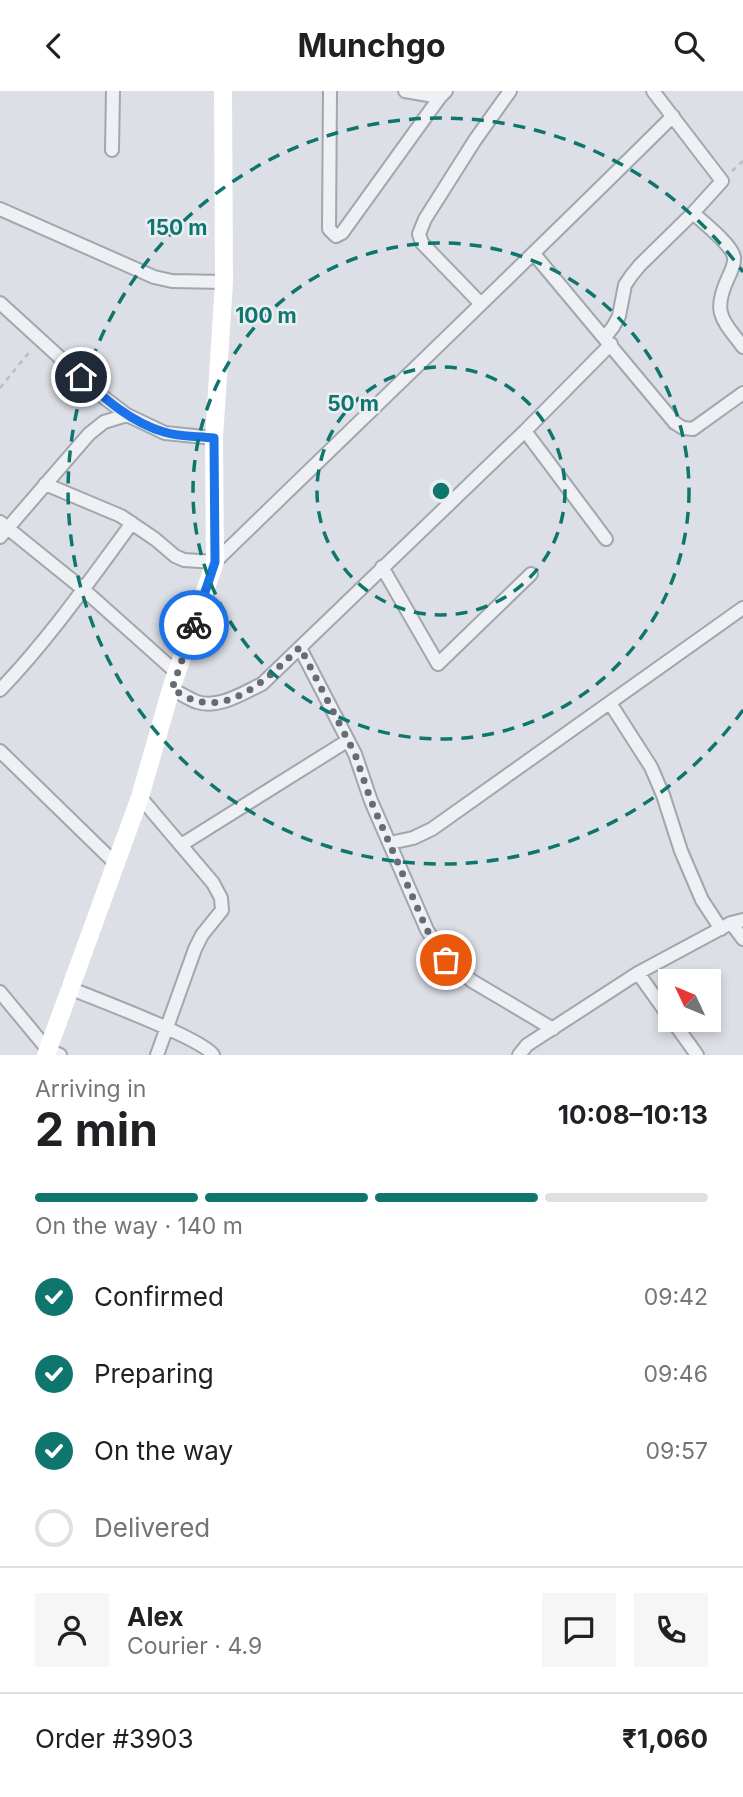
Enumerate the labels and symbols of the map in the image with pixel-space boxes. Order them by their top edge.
text: 150 m [147,215,207,240]
text: 100 m [235,303,297,328]
pin [51,347,111,407]
text: 50 m [327,391,379,416]
centre of rings [429,479,453,503]
courier [159,590,229,660]
pin [416,930,476,990]
north arrow [658,969,721,1033]

